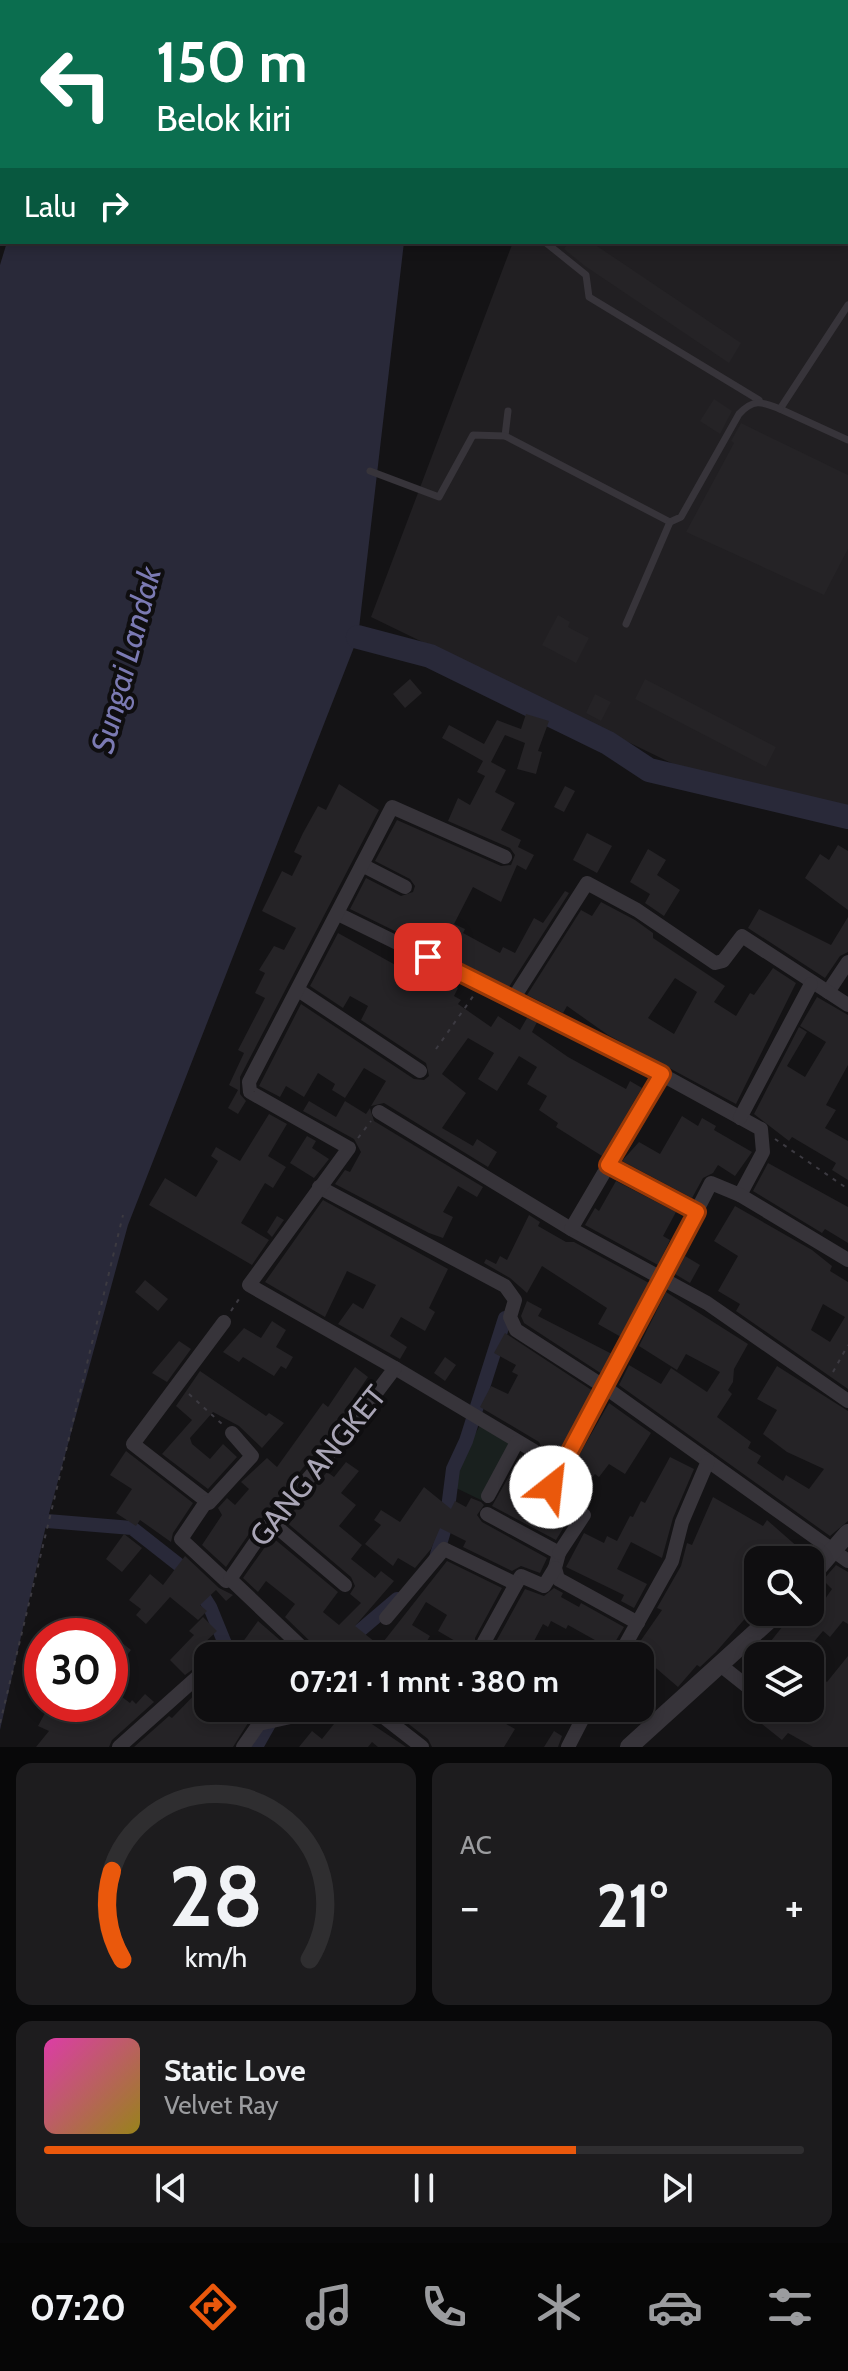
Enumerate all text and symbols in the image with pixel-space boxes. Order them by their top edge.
text: 150 m [156,28,308,96]
icon: left [24,32,128,136]
text: Belok kiri [156,96,291,140]
icon: right [92,184,136,228]
text: Lalu [24,188,76,225]
water label: Sungai Landak [82,561,169,757]
pin [394,923,462,991]
icon: arrive [406,935,450,979]
street label: GANG ANGKET [242,1378,394,1554]
position arrow [509,1445,593,1529]
map controls [744,1546,824,1722]
button: search [744,1546,824,1626]
speed limit sign: 30 [24,1618,128,1722]
button: layers [744,1642,824,1722]
text: 07:21 · 1 mnt · 380 m [289,1663,559,1700]
text: AC [460,1829,492,1861]
text: 28 [169,1846,263,1947]
text: 21° [596,1869,668,1942]
text: − [460,1880,479,1933]
text: + [785,1880,804,1933]
text: km/h [185,1939,247,1974]
text: Static Love [164,2052,306,2089]
text: Velvet Ray [164,2089,279,2121]
icon: previous [149,2166,193,2210]
icon: pause [402,2166,446,2210]
icon: next [655,2166,699,2210]
icon: directions [185,2279,241,2335]
icon: music [301,2279,357,2335]
icon: phone [416,2279,472,2335]
icon: climate [531,2279,587,2335]
icon: car [647,2279,703,2335]
icon: filters [762,2279,818,2335]
text: 07:20 [30,2285,126,2329]

